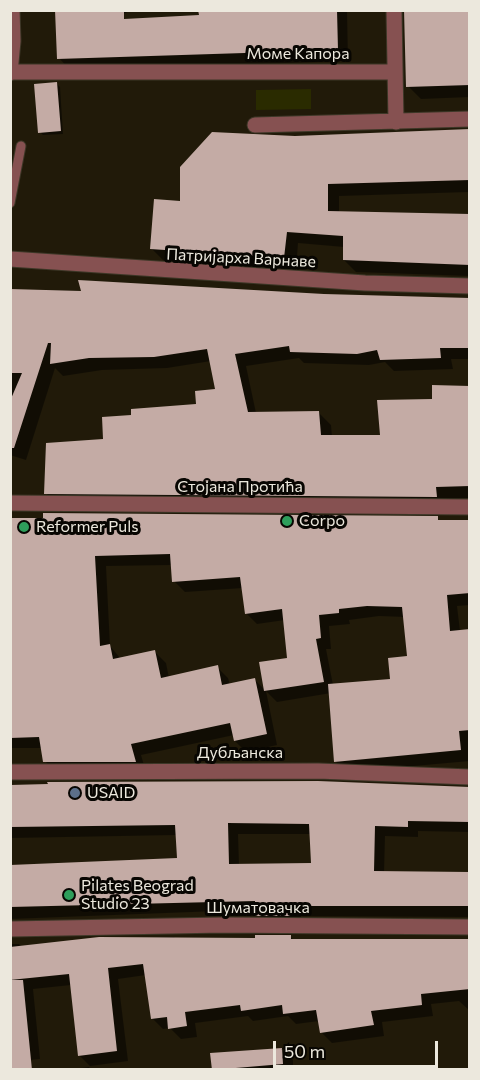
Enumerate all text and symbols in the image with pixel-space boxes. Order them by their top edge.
street label: Моме Капора [247,44,349,64]
street label: Патријарха Варнаве [166,244,316,272]
street label: Стојана Протића [177,477,303,497]
place label: Corpo [299,511,345,531]
marker: Corpo [280,514,294,528]
place label: Reformer Puls [36,517,139,537]
marker: Reformer Puls [17,520,31,534]
street label: Дубљанска [197,743,283,763]
place label: USAID [87,783,135,803]
marker: USAID [68,786,82,800]
place label: Pilates Beograd Studio 23 [81,876,194,914]
marker: Pilates Beograd Studio 23 [62,888,76,902]
street label: Шуматовачка [206,898,310,918]
scale bar [276,1029,441,1067]
text: 50 m [284,1040,325,1062]

